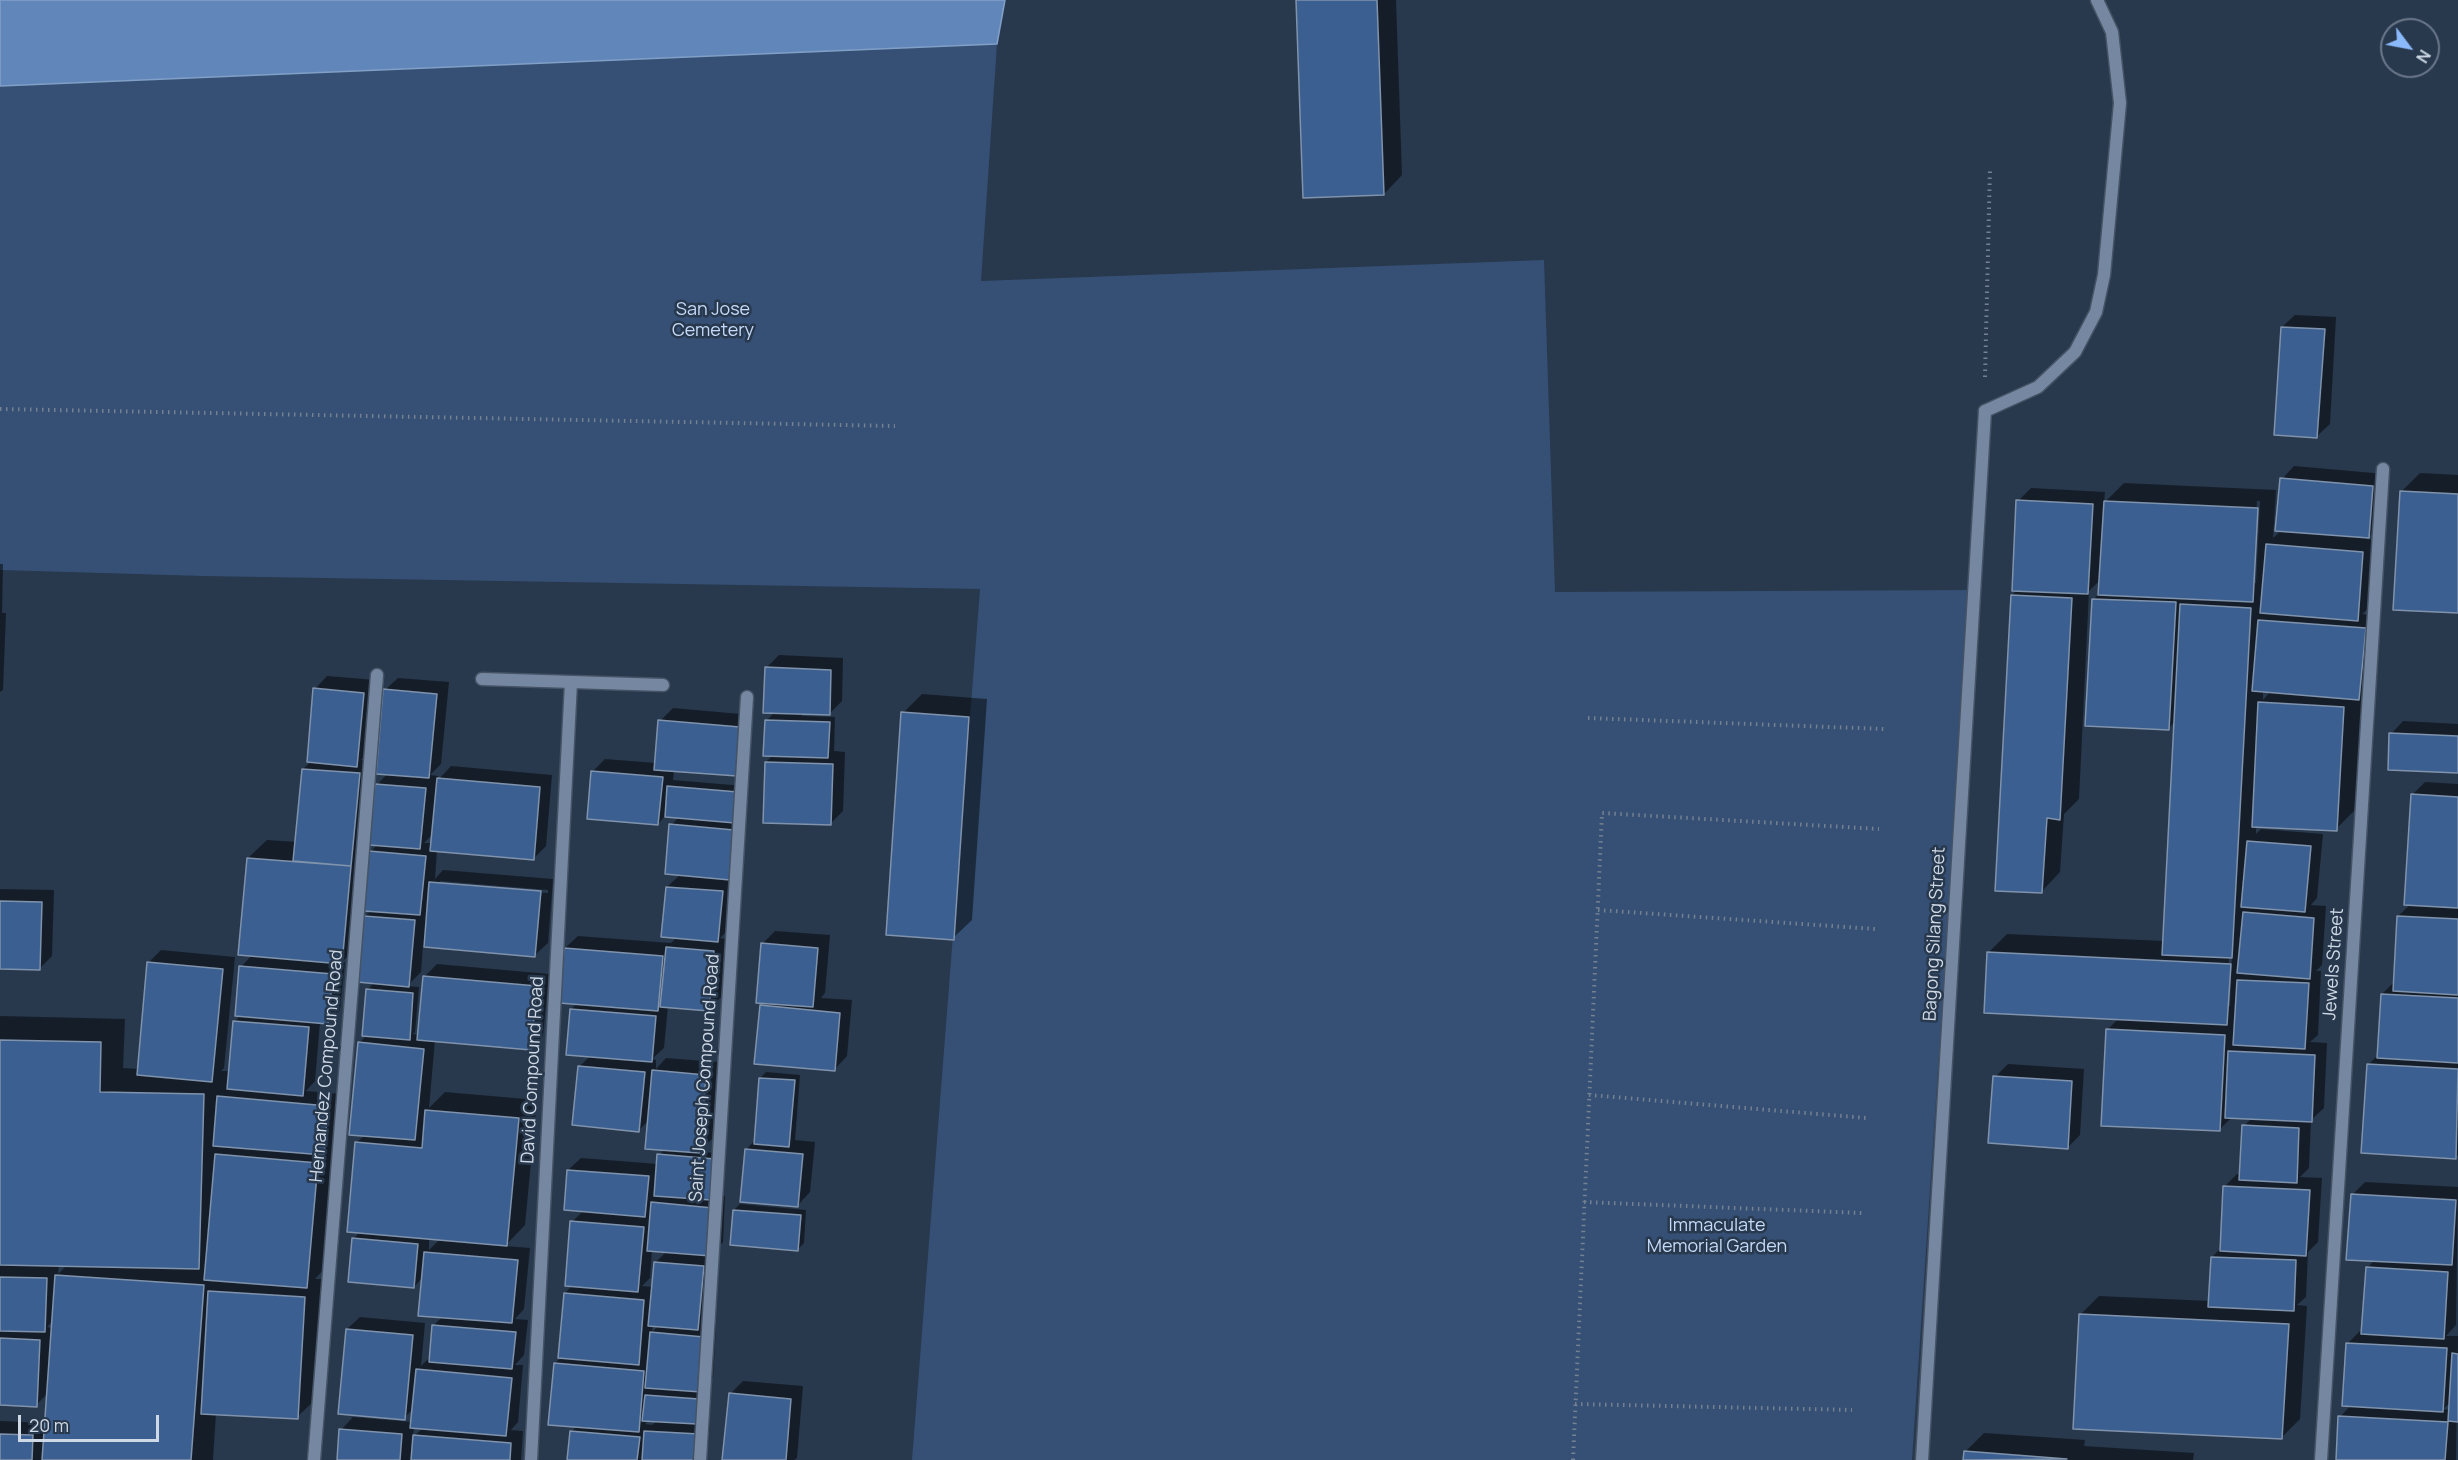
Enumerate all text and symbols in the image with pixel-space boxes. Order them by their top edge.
north arrow [2380,18,2440,78]
text: N [2411,46,2436,67]
park label: San Jose Cemetery [672,299,754,342]
street label: Bagong Silang Street [1920,846,1950,1022]
street label: Jewels Street [2319,907,2349,1021]
street label: Hernandez Compound Road [306,949,348,1183]
street label: Saint Joseph Compound Road [686,953,724,1203]
street label: David Compound Road [517,976,549,1164]
park label: Immaculate Memorial Garden [1647,1215,1787,1258]
scale bar [21,1403,162,1441]
text: 20 m [29,1413,69,1437]

